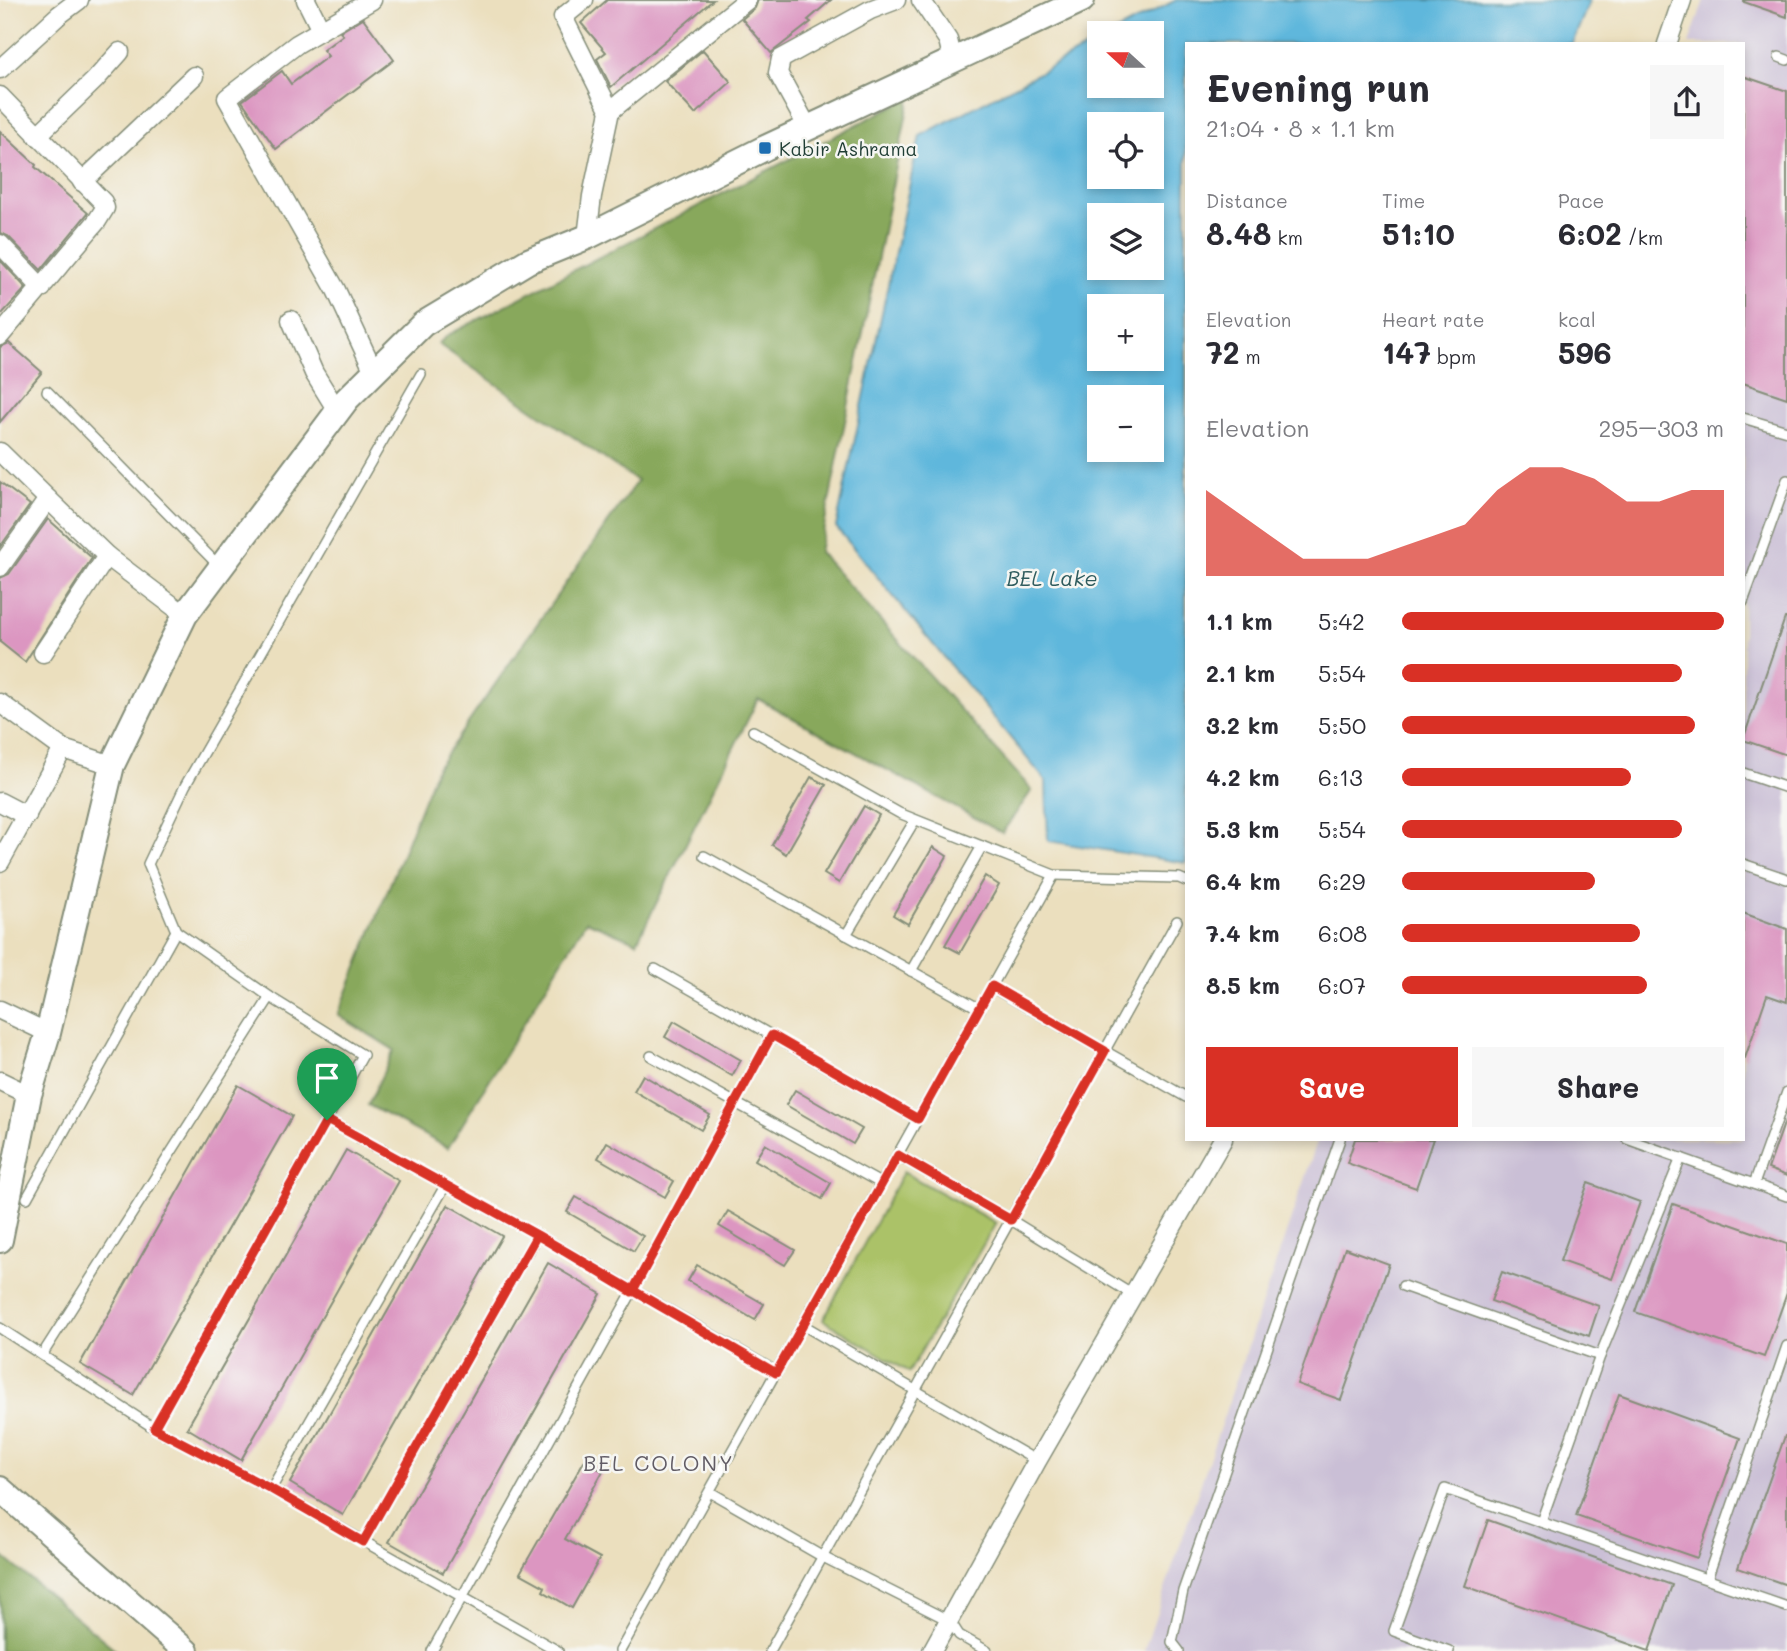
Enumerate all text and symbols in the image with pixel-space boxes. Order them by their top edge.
north arrow [1087,21,1164,98]
map controls [1087,21,1164,462]
text: Evening run [1206,62,1430,112]
button: share [1650,65,1724,139]
button: locate [1087,112,1164,189]
text: 21:04 · 8 × 1.1 km [1206,113,1395,143]
place label: Kabir Ashrama [779,136,917,161]
marker: Kabir Ashrama [757,140,773,156]
text: Distance [1206,188,1288,213]
text: Time [1382,188,1425,213]
text: Pace [1558,188,1604,213]
button: layers [1087,203,1164,280]
text: 8.48 [1206,213,1271,253]
text: 51:10 [1382,213,1455,253]
text: 6:02 [1558,213,1622,253]
text: km [1271,225,1303,250]
text: /km [1622,225,1663,250]
button: + [1087,294,1164,371]
text: Elevation [1206,307,1291,332]
text: Heart rate [1382,307,1485,332]
text: kcal [1558,307,1596,332]
text: 72 [1206,332,1239,372]
text: 147 [1382,332,1431,372]
text: 596 [1558,332,1612,372]
text: m [1239,344,1261,369]
text: bpm [1431,344,1476,369]
button: − [1087,385,1164,462]
text: Elevation [1206,413,1309,443]
text: 295–303 m [1599,413,1724,443]
water label: BEL Lake [1006,564,1098,591]
text: 1.1 km [1206,606,1272,636]
text: 5:42 [1318,606,1365,636]
text: 2.1 km [1206,658,1275,688]
text: 5:54 [1318,658,1365,688]
text: 3.2 km [1206,710,1279,740]
text: 5:50 [1318,710,1366,740]
text: 4.2 km [1206,762,1279,792]
text: 6:13 [1318,762,1363,792]
text: 5.3 km [1206,814,1279,844]
text: 5:54 [1318,814,1365,844]
text: 6.4 km [1206,866,1281,896]
text: 6:29 [1318,866,1365,896]
text: 7.4 km [1206,918,1279,948]
text: 6:08 [1318,918,1367,948]
text: 8.5 km [1206,970,1280,1000]
text: 6:07 [1318,970,1366,1000]
button: Save [1206,1047,1458,1127]
button: Share [1472,1047,1724,1127]
pin [297,1048,357,1120]
icon: arrive [308,1059,346,1097]
district label: BEL COLONY [583,1449,735,1476]

